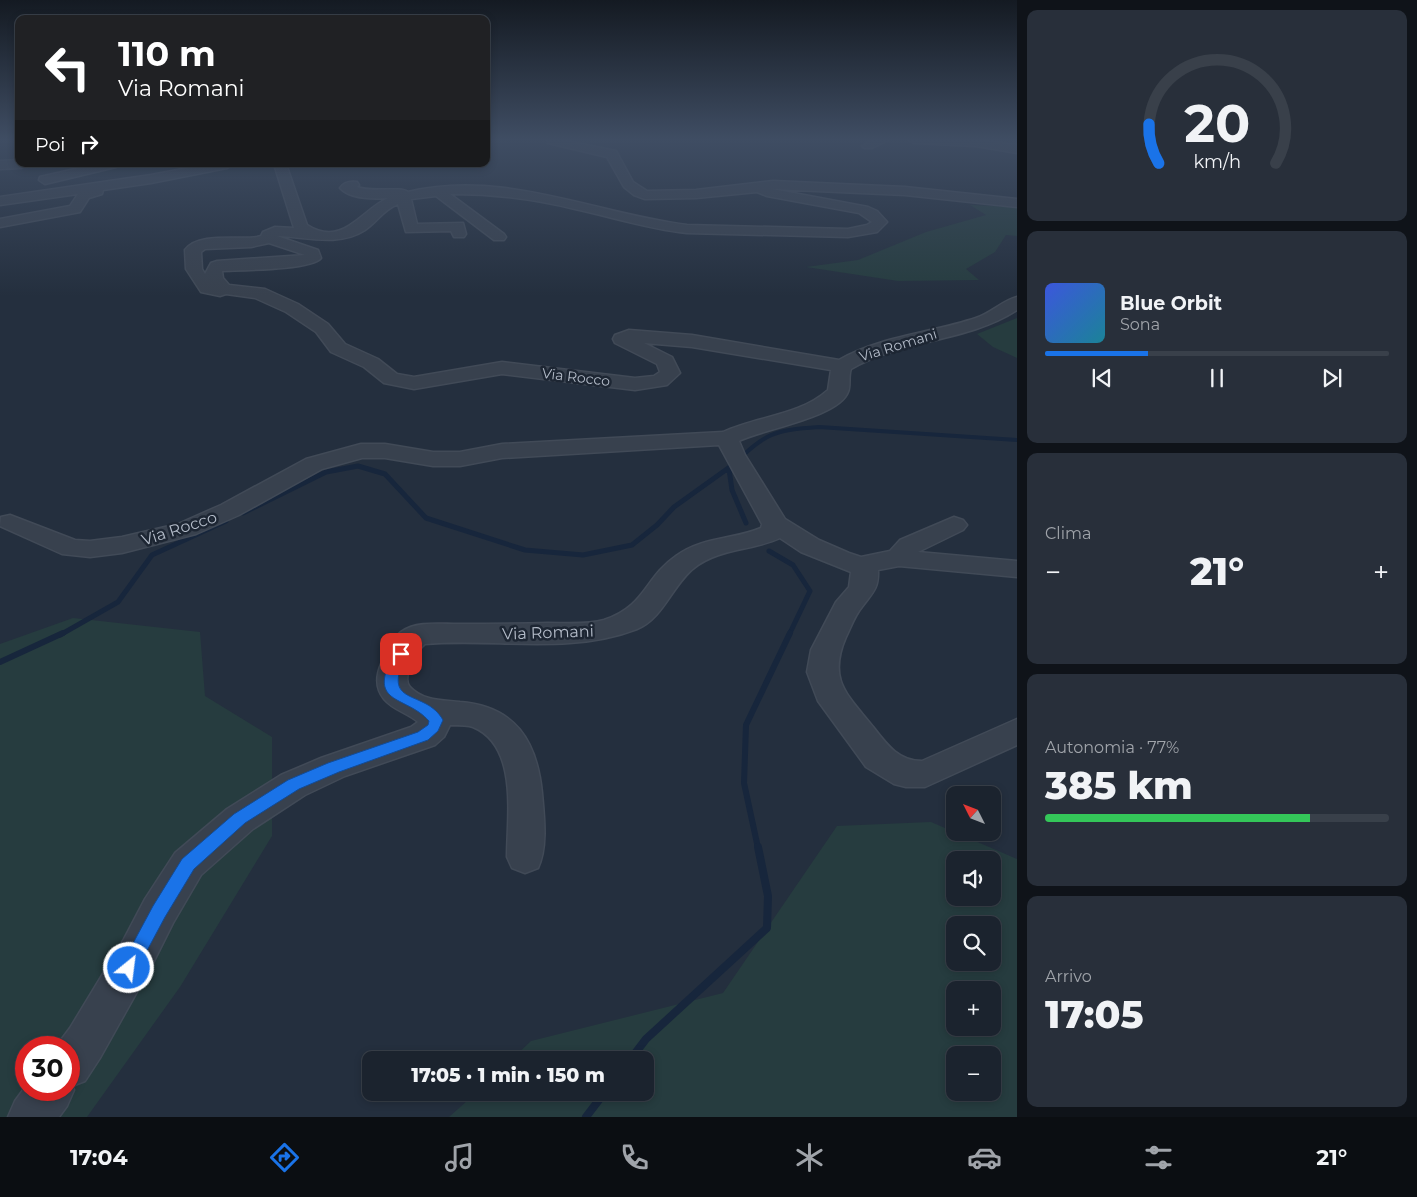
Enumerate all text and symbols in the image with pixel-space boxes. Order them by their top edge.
text: 110 m [118,32,216,75]
icon: left [35,35,100,100]
text: Via Romani [118,75,244,102]
text: 20 [1184,92,1250,155]
icon: right [75,130,103,158]
text: Poi [35,133,65,156]
text: km/h [1193,151,1241,172]
text: Blue Orbit [1120,292,1222,315]
text: Sona [1120,315,1160,334]
street label: Via Romani [857,325,939,365]
street label: Via Rocco [541,364,611,390]
icon: previous [1088,364,1116,392]
icon: pause [1203,364,1231,392]
icon: next [1318,364,1346,392]
street label: Via Rocco [139,507,219,550]
text: Clima [1045,524,1091,543]
text: 21° [1190,548,1244,595]
text: − [1045,555,1061,589]
text: + [1373,555,1389,589]
street label: Via Romani [502,621,594,644]
pin [380,633,422,675]
icon: arrive [387,640,415,668]
text: Autonomia · 77% [1045,738,1179,757]
text: 385 km [1045,762,1193,809]
north arrow [946,786,1001,841]
map controls [946,786,1001,1101]
button: sound [946,851,1001,906]
button: search [946,916,1001,971]
position arrow [102,941,154,993]
text: Arrivo [1045,967,1092,986]
button: + [946,981,1001,1036]
text: 17:05 [1045,991,1144,1038]
speed limit sign: 30 [15,1036,80,1101]
button: − [946,1046,1001,1101]
text: 17:05 · 1 min · 150 m [411,1064,605,1087]
icon: directions [267,1140,302,1175]
icon: music [442,1140,477,1175]
icon: phone [617,1140,652,1175]
icon: climate [792,1140,827,1175]
icon: car [967,1140,1002,1175]
icon: filters [1141,1140,1176,1175]
text: 17:04 [70,1144,128,1171]
text: 21° [1316,1144,1347,1171]

